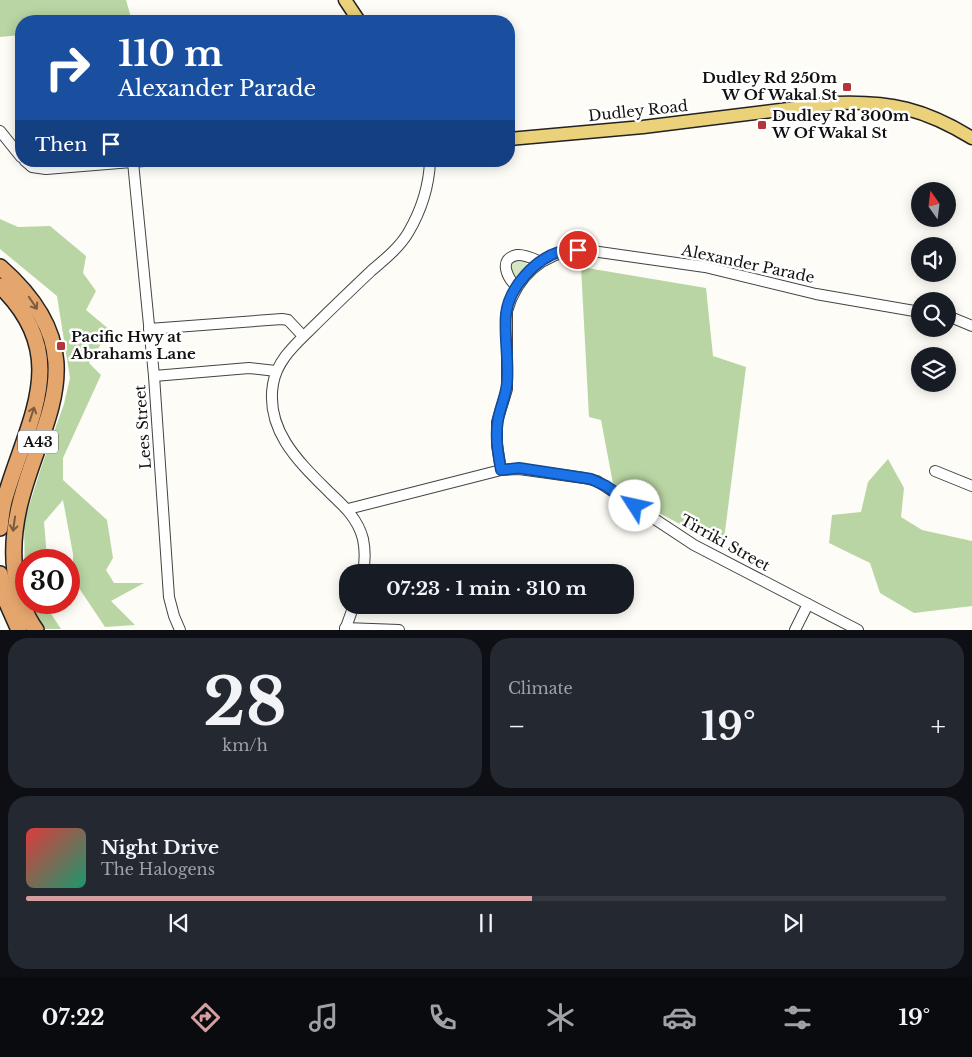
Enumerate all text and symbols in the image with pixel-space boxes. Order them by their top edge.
text: 110 m [118,32,223,75]
icon: right [35,35,100,100]
place label: Dudley Rd 250m W Of Wakal St [702,68,837,104]
text: Alexander Parade [118,75,316,102]
marker: Dudley Rd 250m W Of Wakal St [841,81,853,93]
street label: Dudley Road [587,96,689,125]
place label: Dudley Rd 300m W Of Wakal St [771,106,910,142]
marker: Dudley Rd 300m W Of Wakal St [756,119,768,131]
icon: arrive [97,130,125,158]
text: Then [35,133,87,156]
north arrow [911,182,956,228]
map controls [911,182,956,392]
pin [557,229,599,271]
icon: arrive [564,236,592,264]
button: sound [911,237,956,282]
street label: Alexander Parade [679,240,816,287]
button: search [911,292,956,337]
one-way arrow [28,295,38,309]
place label: Pacific Hwy at Abrahams Lane [70,327,196,363]
marker: Pacific Hwy at Abrahams Lane [55,340,67,352]
button: layers [911,347,956,392]
street label: Lees Street [130,384,155,470]
one-way arrow [28,407,37,422]
road number: A43 [18,431,58,454]
position arrow [608,479,660,531]
street label: Tirriki Street [677,510,774,575]
one-way arrow [9,515,19,531]
speed limit sign: 30 [15,549,80,614]
text: 07:23 · 1 min · 310 m [386,577,587,600]
text: 28 [203,662,287,743]
text: Climate [508,678,573,698]
text: 19° [701,703,756,750]
text: − [508,709,526,744]
text: + [931,709,946,744]
text: km/h [222,735,268,755]
text: Night Drive [101,836,219,859]
text: The Halogens [101,859,215,879]
icon: previous [165,909,193,937]
icon: pause [472,909,500,937]
icon: next [779,909,807,937]
icon: directions [188,1000,223,1035]
icon: music [306,1000,341,1035]
icon: phone [425,1000,460,1035]
icon: climate [543,1000,578,1035]
icon: car [662,1000,697,1035]
icon: filters [780,1000,815,1035]
text: 07:22 [42,1004,105,1031]
text: 19° [898,1004,930,1031]

